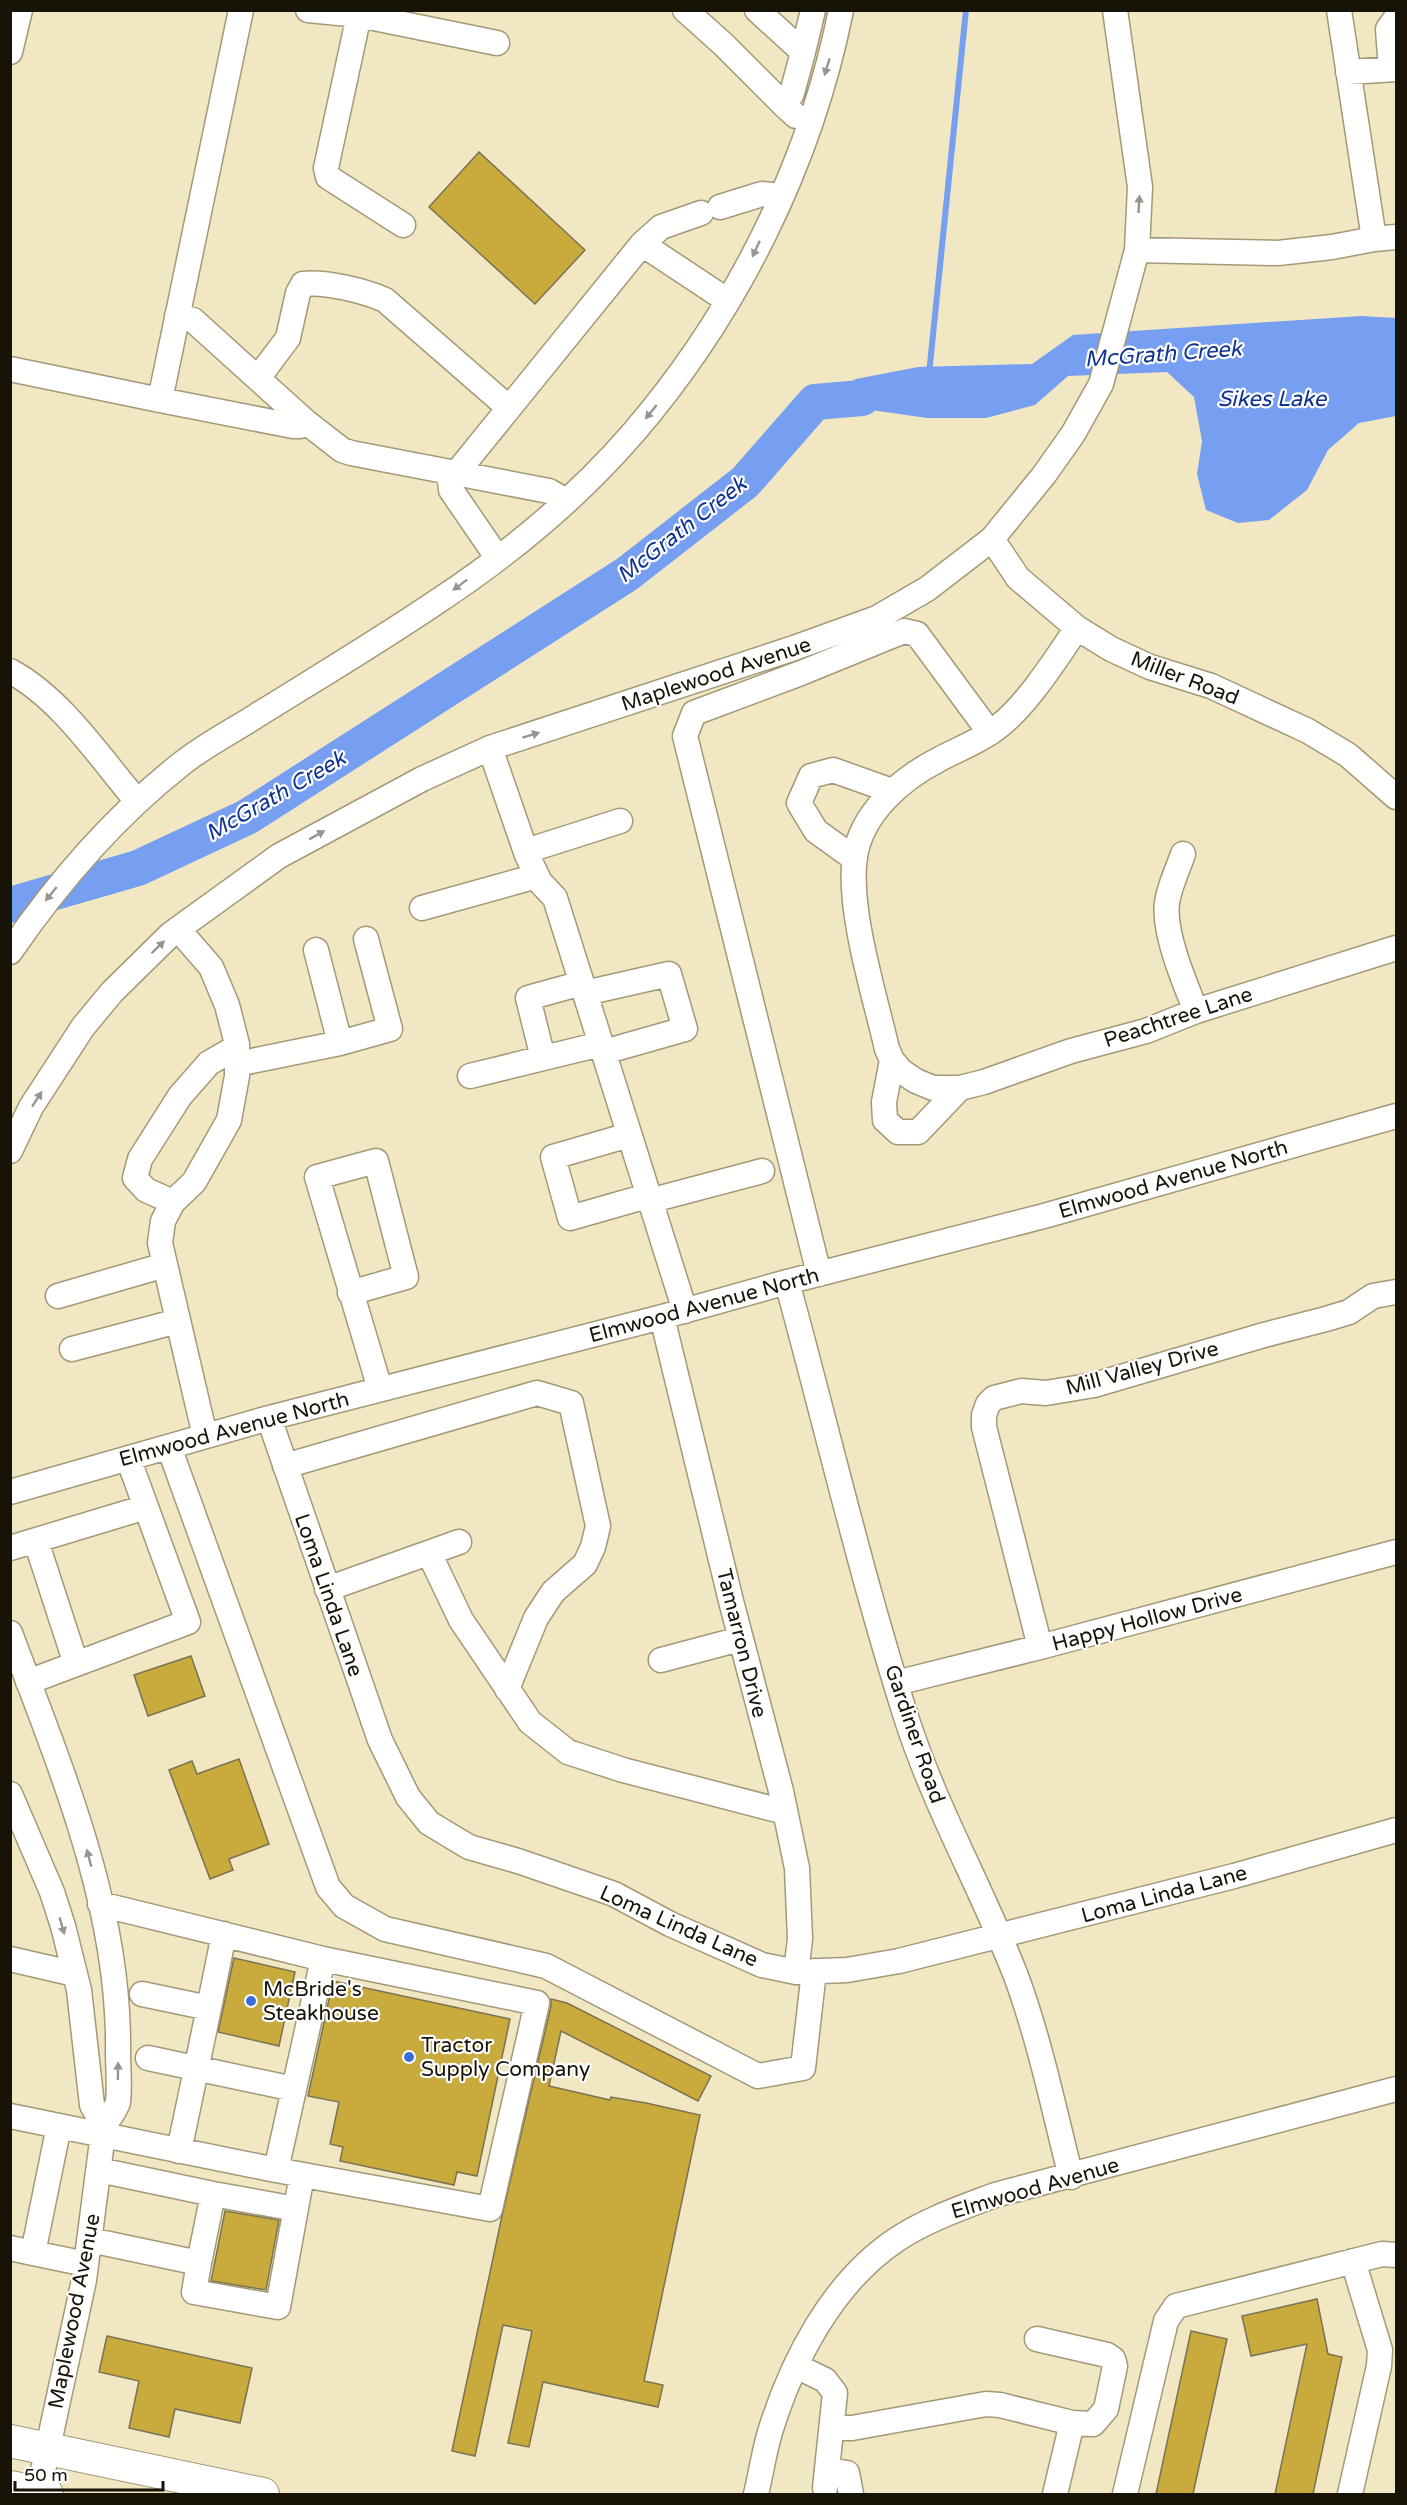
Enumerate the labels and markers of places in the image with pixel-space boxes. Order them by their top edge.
place label: McBride's Steakhouse [263,1977,379,2026]
marker: McBride's Steakhouse [244,1994,258,2008]
place label: Tractor Supply Company [421,2033,590,2082]
marker: Tractor Supply Company [402,2050,416,2064]

